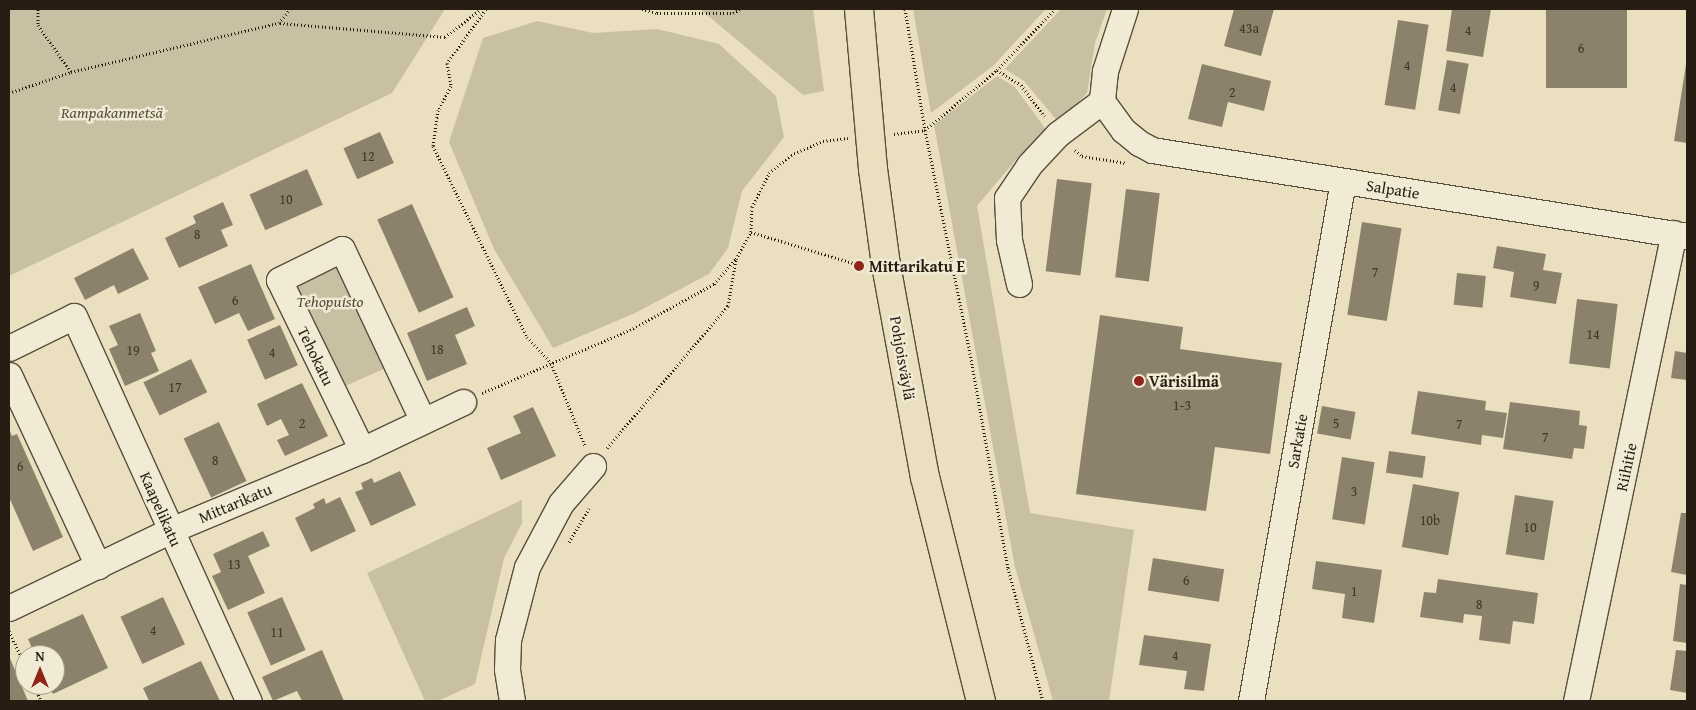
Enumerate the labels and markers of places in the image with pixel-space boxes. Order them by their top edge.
place label: Mittarikatu E [869,256,965,276]
marker: Mittarikatu E [853,260,865,272]
place label: Värisilmä [1149,371,1219,391]
marker: Värisilmä [1133,375,1145,387]

